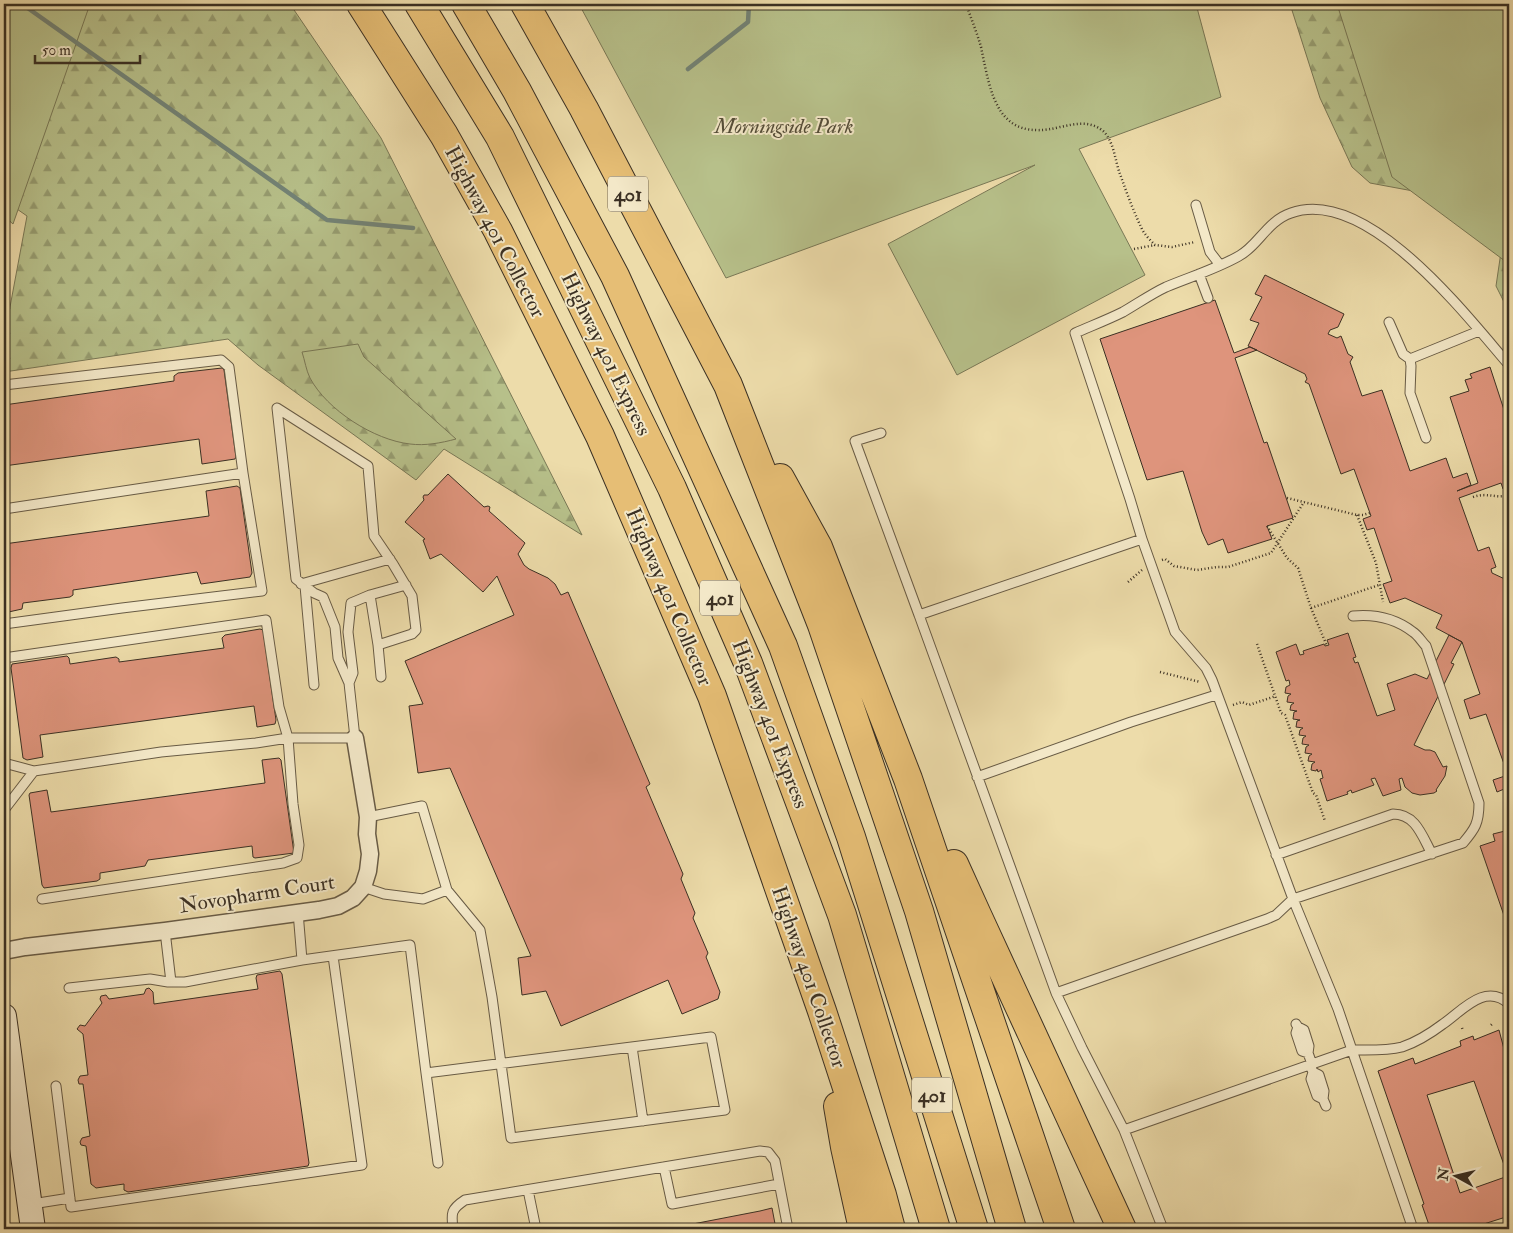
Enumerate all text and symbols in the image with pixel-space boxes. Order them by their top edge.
scale bar [35,32,140,64]
text: 50 m [42,41,71,60]
park label: Morningside Park [713,113,854,140]
street label: Highway 401 Collector [438,141,552,323]
road number: 401 [608,176,648,212]
street label: Highway 401 Express [555,268,657,440]
street label: Highway 401 Collector [620,504,718,690]
road number: 401 [700,580,740,616]
street label: Highway 401 Express [725,636,815,812]
street label: Novopharm Court [177,868,337,920]
street label: Highway 401 Collector [765,882,853,1072]
road number: 401 [912,1078,952,1112]
north arrow [1430,1150,1480,1200]
text: N [1434,1166,1453,1183]

